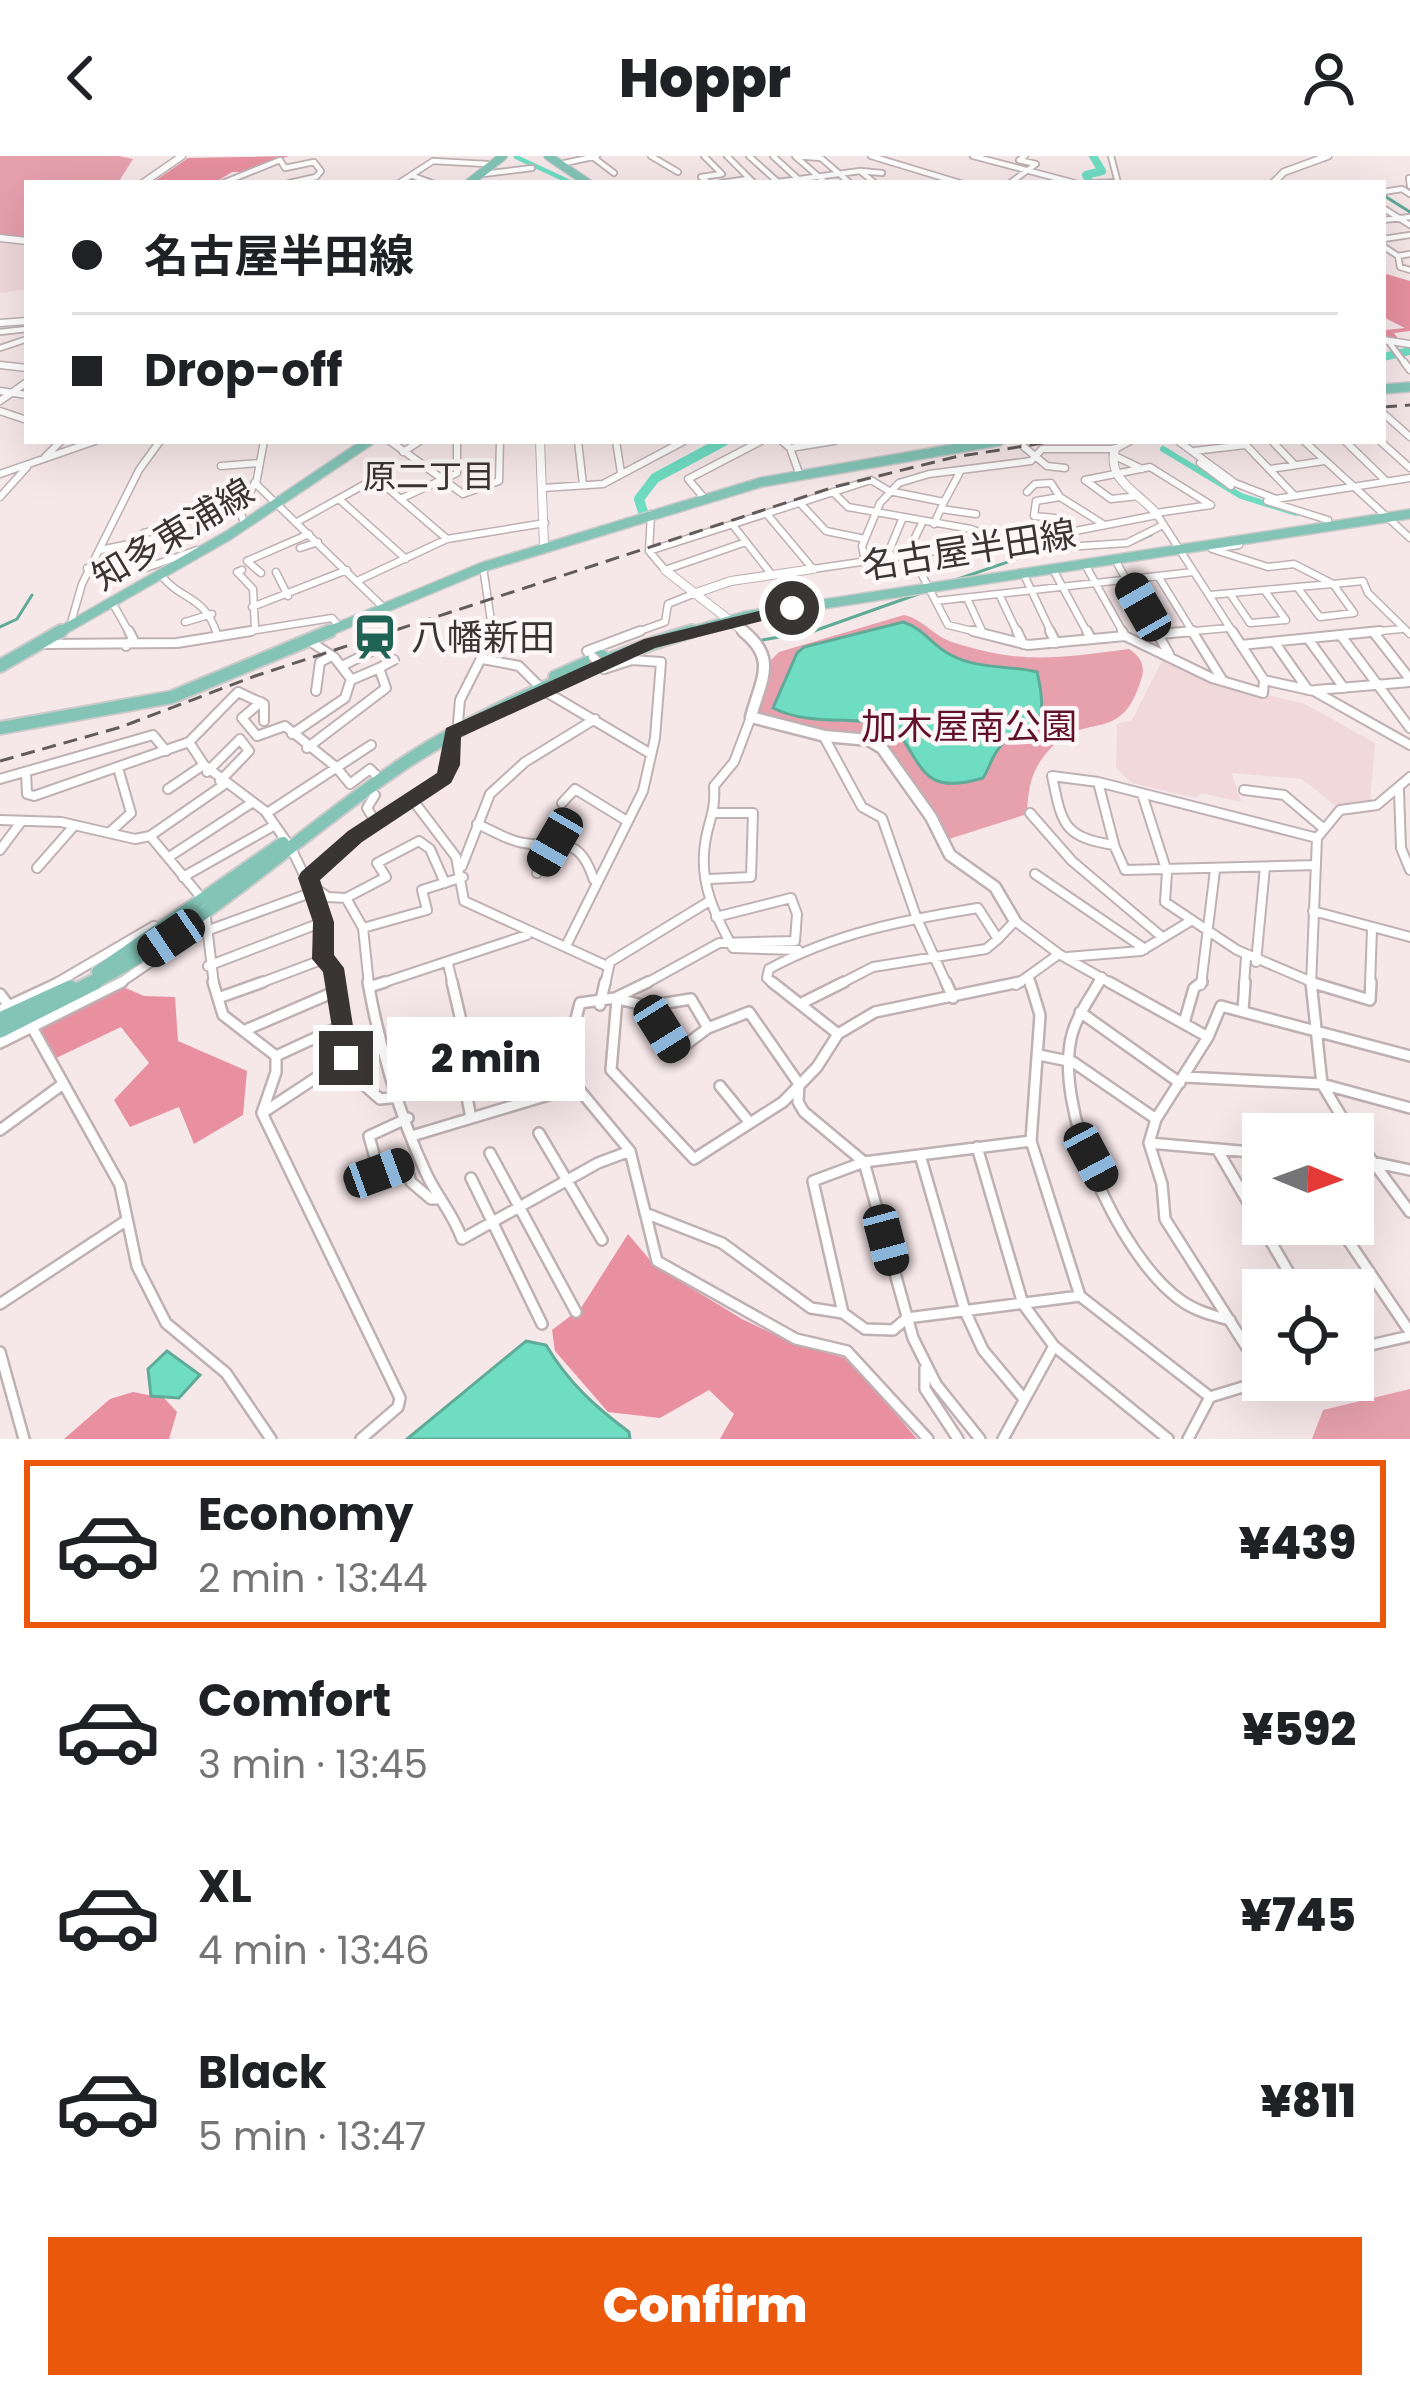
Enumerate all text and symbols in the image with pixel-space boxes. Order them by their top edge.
text: Hoppr [619,40,791,116]
icon: back [48,45,114,111]
icon: person [1296,45,1362,111]
text: 名古屋半田線 [144,225,414,288]
text: Drop-off [144,339,342,402]
district label: 原二丁目 [363,453,495,500]
street label: 知多東浦線 [83,466,263,602]
street label: 名古屋半田線 [858,508,1080,592]
car [1109,567,1177,647]
route start [765,581,819,635]
station icon: 八幡新田 [350,612,400,662]
place label: 八幡新田 [411,612,555,663]
park label: 加木屋南公園 [861,701,1077,752]
car [521,802,589,882]
car [131,903,211,973]
car [628,989,696,1069]
callout: 2 min [388,1016,586,1100]
route end [319,1031,373,1085]
text: 2 min [431,1031,541,1086]
north arrow [1242,1113,1374,1245]
map controls [1242,1113,1374,1401]
car [1058,1117,1124,1197]
car [339,1144,419,1202]
car [859,1201,913,1279]
button: locate [1242,1269,1374,1401]
text: Economy [198,1483,413,1546]
icon: car [54,1490,162,1598]
text: ¥439 [1239,1512,1356,1575]
text: 2 min · 13:44 [198,1551,427,1606]
text: Comfort [198,1669,391,1732]
icon: car [54,1676,162,1784]
text: ¥592 [1242,1698,1356,1761]
text: 3 min · 13:45 [198,1737,428,1792]
text: XL [198,1855,252,1918]
icon: car [54,1862,162,1970]
text: ¥745 [1240,1884,1356,1947]
text: 4 min · 13:46 [198,1923,430,1978]
text: Black [198,2041,327,2104]
icon: car [54,2048,162,2156]
text: ¥811 [1260,2070,1356,2133]
text: 5 min · 13:47 [198,2109,426,2164]
button: Confirm [48,2237,1362,2375]

